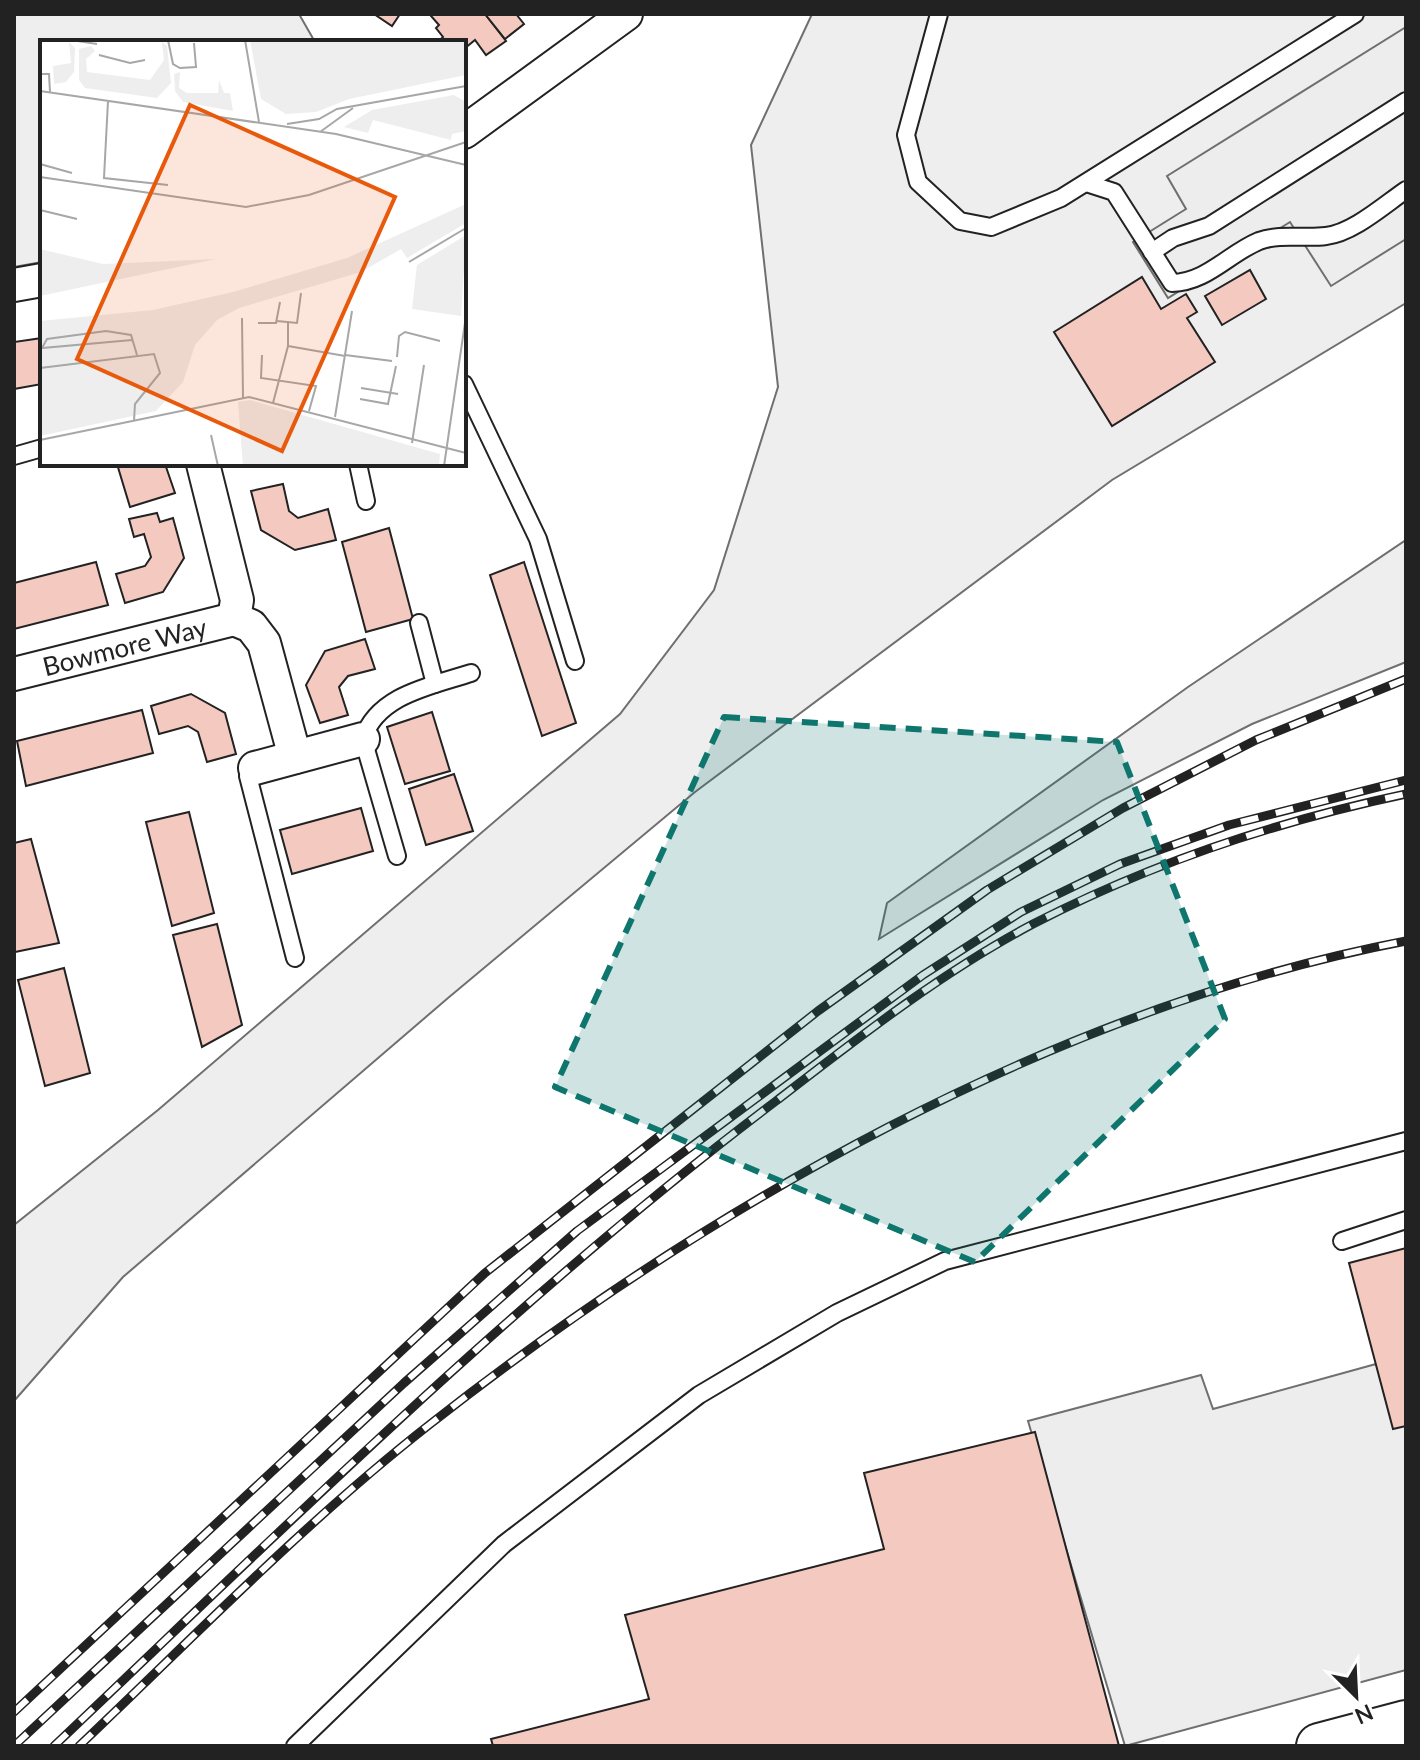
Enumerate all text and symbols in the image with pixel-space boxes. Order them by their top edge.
inset map [40,40,466,466]
street label: Bowmore Way [39,610,211,682]
north arrow [1316,1656,1396,1736]
text: N [1351,1699,1378,1731]

